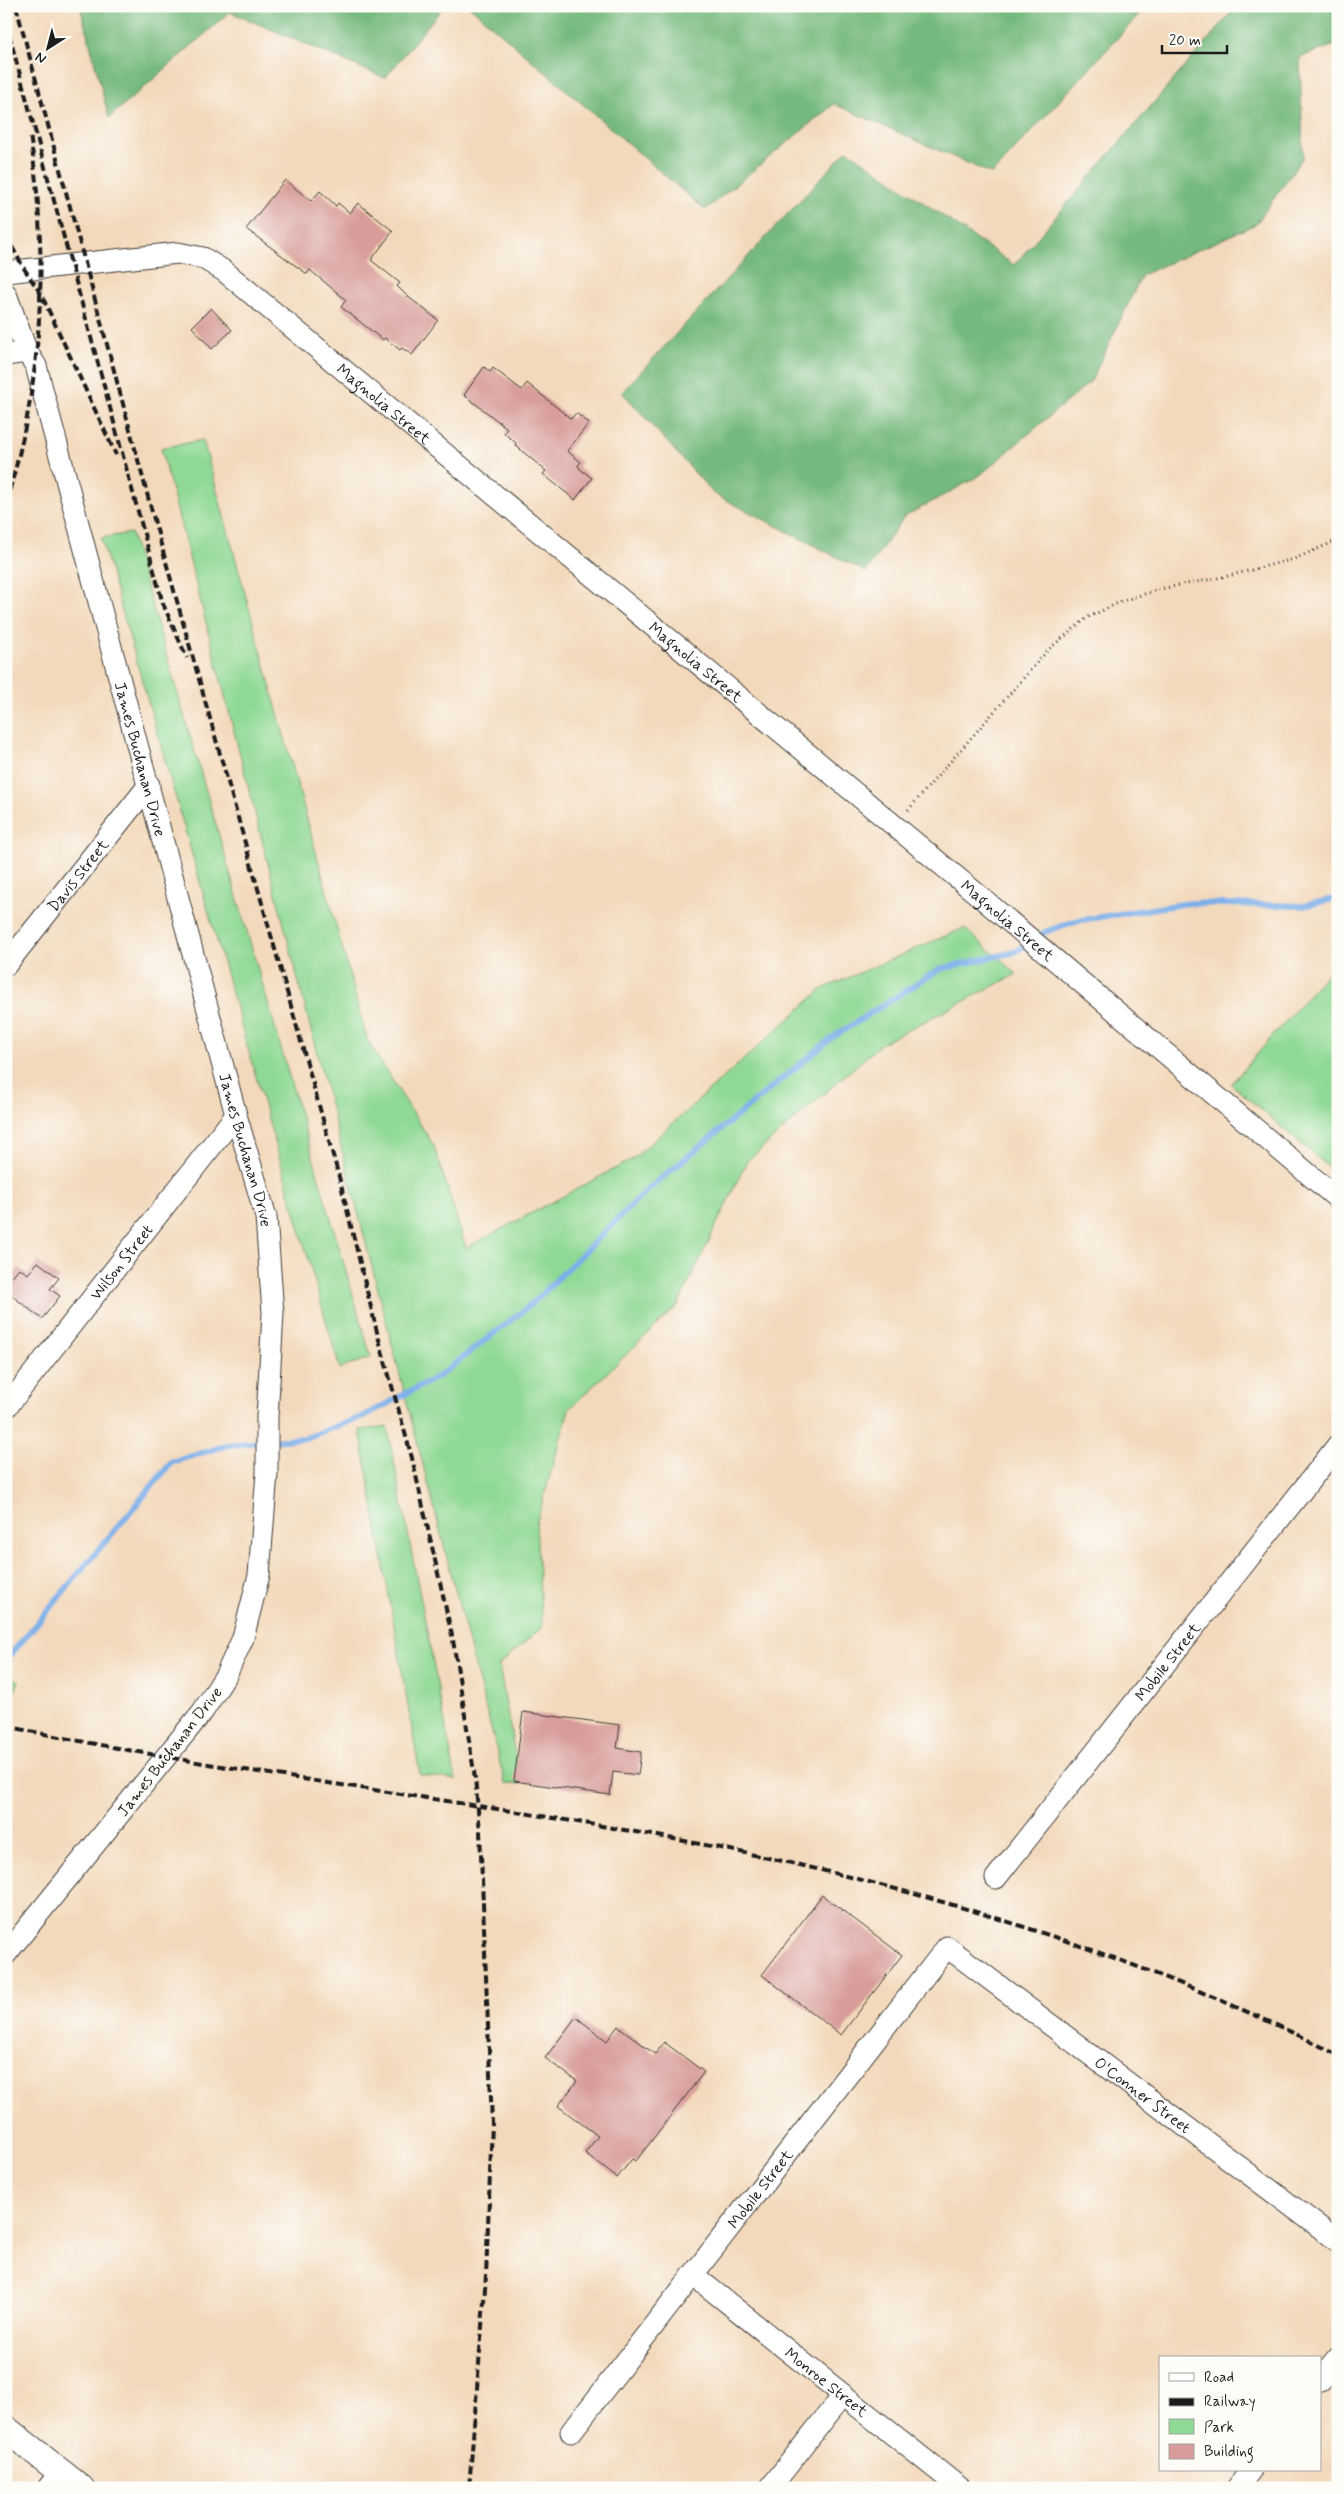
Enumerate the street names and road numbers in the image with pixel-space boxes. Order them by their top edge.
street label: Magnolia Street [332,359,435,450]
street label: Magnolia Street [644,618,747,708]
street label: James Buchanan Drive [109,680,170,839]
street label: Davis Street [43,835,114,917]
street label: Magnolia Street [956,876,1059,967]
street label: James Buchanan Drive [213,1071,276,1228]
street label: Wilson Street [86,1220,158,1305]
street label: Mobile Street [1131,1618,1206,1706]
street label: James Buchanan Drive [113,1683,227,1821]
street label: O'Conner Street [1090,2053,1195,2139]
street label: Mobile Street [724,2145,799,2233]
street label: Monroe Street [780,2343,872,2423]

